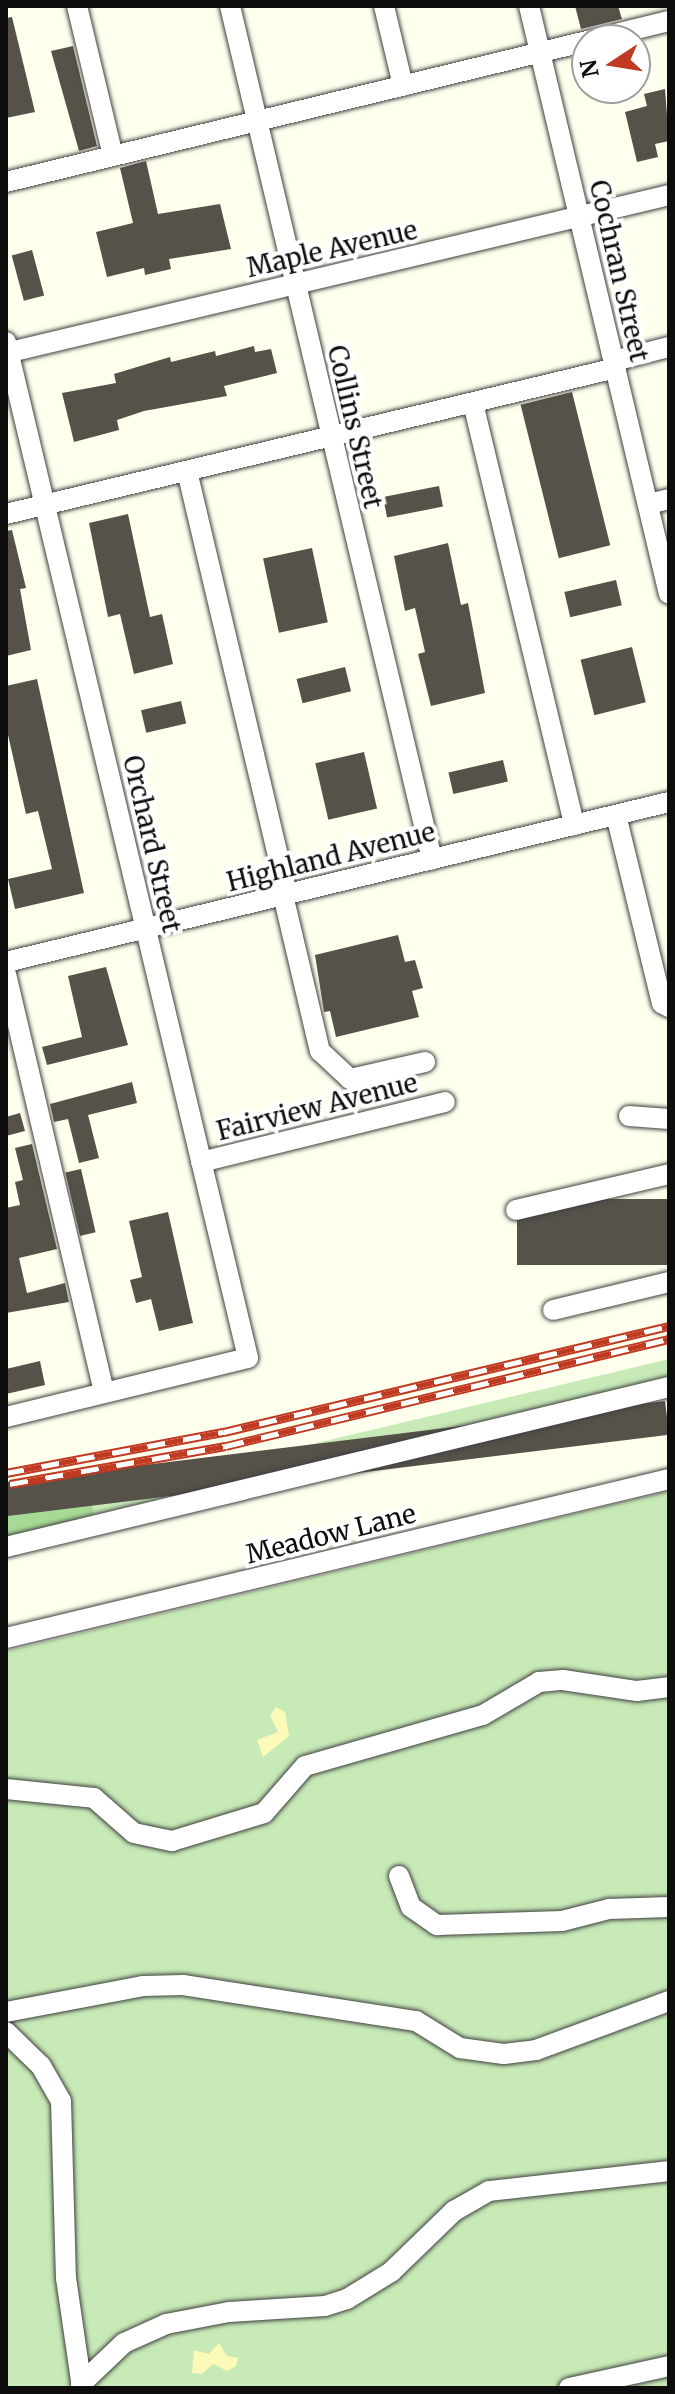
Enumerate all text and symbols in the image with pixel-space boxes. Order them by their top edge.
north arrow [571,24,651,104]
text: N [574,57,605,80]
street label: Cochran Street [583,177,655,365]
street label: Maple Avenue [244,214,420,284]
street label: Collins Street [321,342,389,512]
street label: Orchard Street [116,752,188,936]
street label: Highland Avenue [224,816,438,898]
street label: Fairview Avenue [213,1067,421,1147]
street label: Meadow Lane [243,1498,419,1570]

